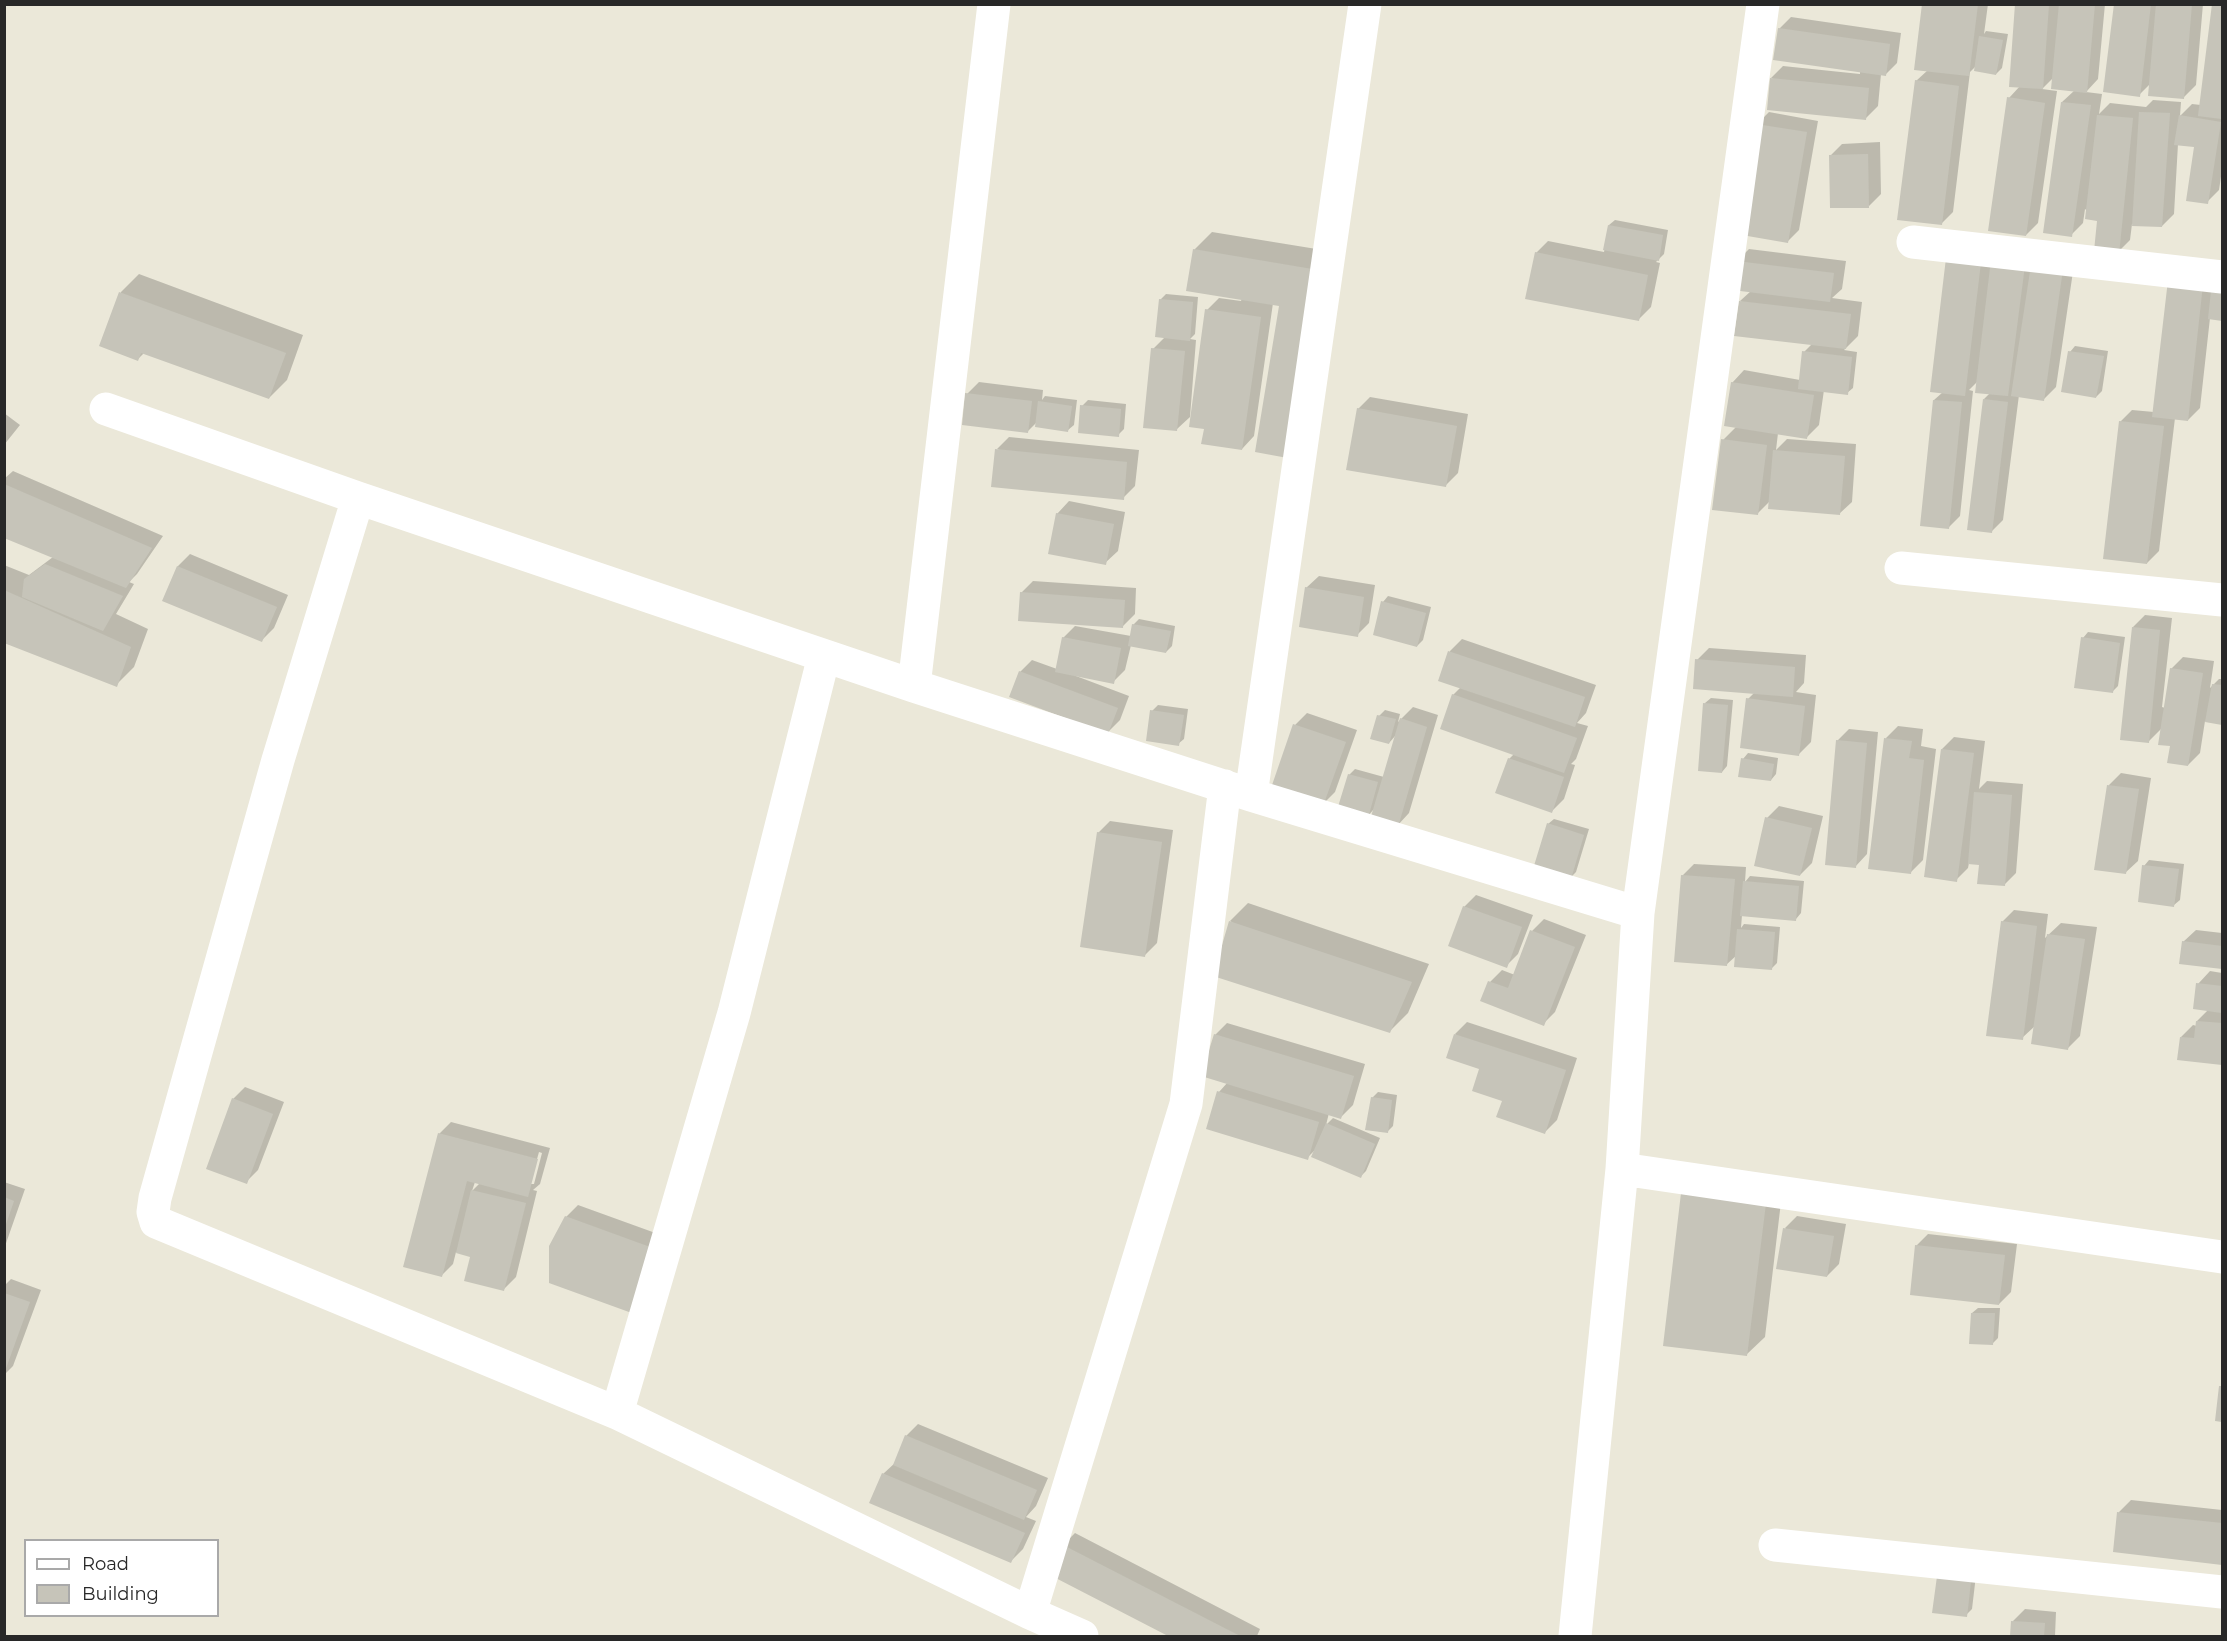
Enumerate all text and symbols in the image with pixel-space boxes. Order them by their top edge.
legend [24,1539,219,1617]
text: Road [82,1553,129,1575]
text: Building [82,1583,159,1605]

